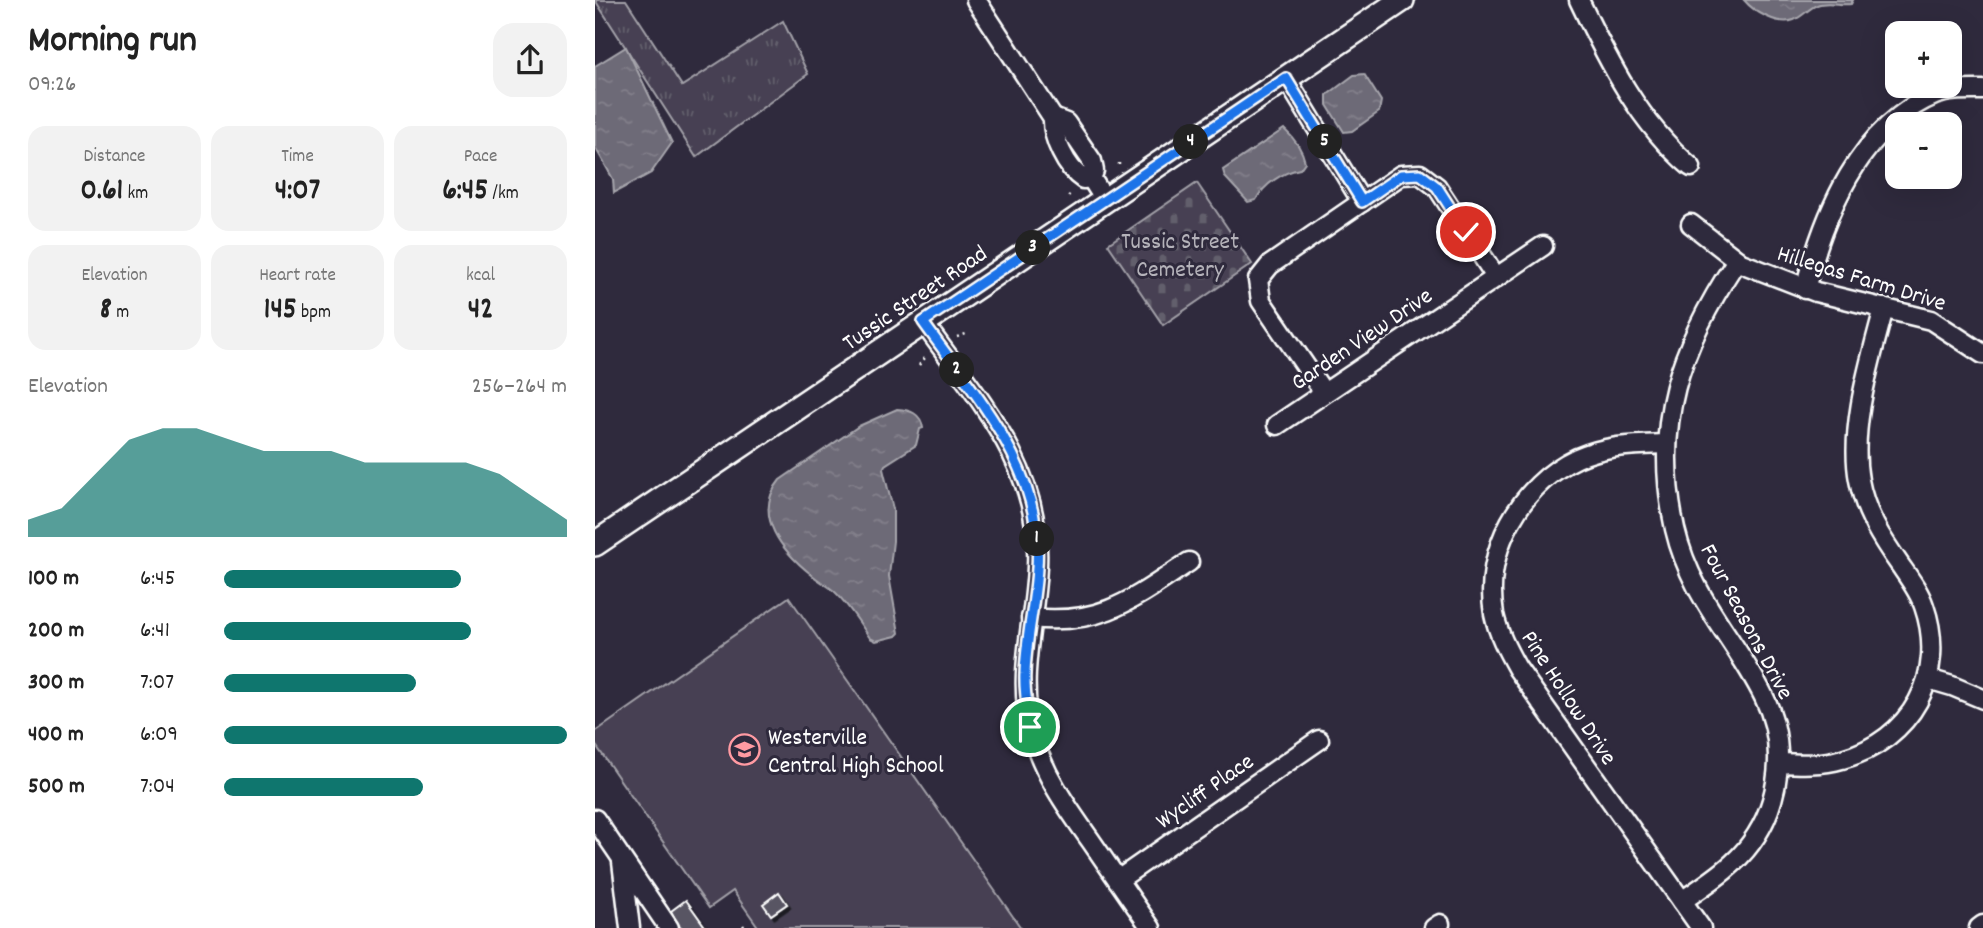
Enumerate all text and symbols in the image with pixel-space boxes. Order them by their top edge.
text: Morning run [28,15,197,70]
map controls [1885,21,1962,189]
button: + [1885,21,1962,98]
button: share [493,23,567,97]
text: 09:26 [28,69,76,102]
button: − [1885,112,1962,189]
pin: 4 [1173,124,1209,160]
pin: 5 [1307,124,1343,160]
text: 4 [1187,128,1194,155]
text: 5 [1320,128,1329,155]
text: Distance [84,144,145,171]
text: Time [281,144,314,171]
text: Pace [464,144,497,171]
text: 0.61 [81,171,123,214]
text: 4:07 [275,171,320,214]
text: 6:45 [442,171,488,214]
text: km [123,181,148,208]
text: /km [488,181,519,208]
pin [1436,202,1496,262]
icon: check [1447,213,1485,251]
park label: Tussic Street Cemetery [1121,226,1239,288]
pin: 3 [1015,230,1051,266]
text: 3 [1028,234,1037,261]
street label: Tussic Street Road [836,238,995,361]
street label: Hillegas Farm Drive [1772,238,1950,322]
text: Elevation [81,263,148,290]
text: Heart rate [259,263,336,290]
text: kcal [466,263,495,290]
street label: Garden View Drive [1285,280,1440,401]
text: 8 [100,290,112,333]
text: 145 [264,290,297,333]
text: 42 [468,290,493,333]
text: m [112,300,129,327]
text: bpm [297,300,331,327]
pin: 2 [939,352,975,388]
text: 2 [952,356,961,383]
text: Elevation [28,371,108,404]
text: 256–264 m [472,371,567,404]
pin: 1 [1019,522,1055,556]
text: 1 [1034,525,1039,552]
street label: Four Seasons Drive [1690,538,1801,706]
text: 100 m [28,563,79,596]
text: 6:45 [140,563,175,596]
text: 200 m [28,615,84,648]
text: 6:41 [140,615,170,648]
street label: Pine Hollow Drive [1511,624,1624,773]
text: 300 m [28,667,84,700]
text: 7:07 [140,667,174,700]
pin [1000,697,1060,757]
icon: arrive [1011,708,1049,746]
text: 400 m [28,719,84,752]
text: 6:09 [140,719,178,752]
place label: Westerville Central High School [768,722,944,784]
school or university icon: Westerville Central High School [728,733,762,767]
street label: Wycliff Place [1150,746,1262,839]
text: 500 m [28,771,85,804]
text: 7:04 [140,771,175,804]

